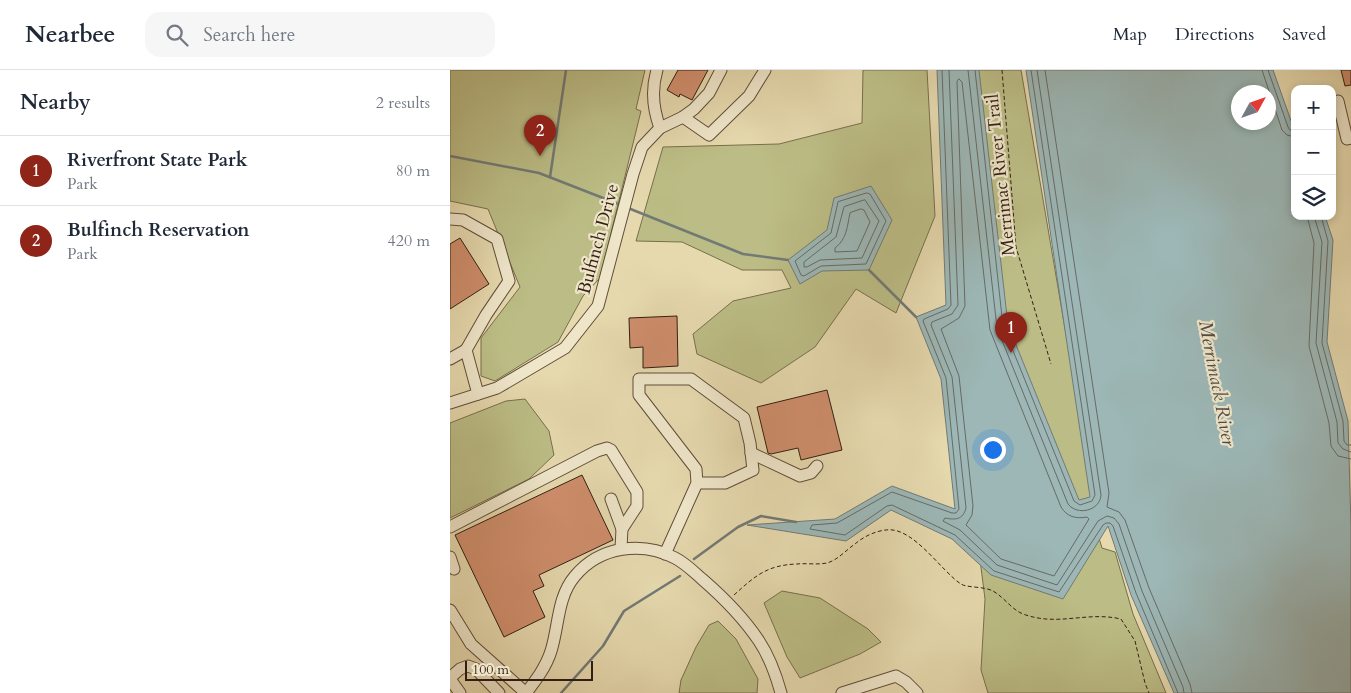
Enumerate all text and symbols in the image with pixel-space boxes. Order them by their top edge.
search box [145,12,495,57]
text: Nearbee [25,18,115,51]
icon: search [163,21,191,49]
text: Search here [203,22,295,48]
text: Map [1113,22,1147,47]
text: Directions [1175,22,1254,47]
text: Saved [1282,22,1326,47]
north arrow [1231,85,1276,130]
map controls [1291,85,1336,220]
button: + [1291,85,1336,130]
text: Nearby [20,88,91,117]
text: 2 results [376,92,430,114]
street label: Merrimac River Trail [980,92,1021,257]
pin: 2 [524,115,556,156]
button: − [1291,130,1336,175]
text: Riverfront State Park [67,147,248,173]
text: 1 [32,160,40,182]
text: 80 m [396,160,430,182]
text: Park [67,173,98,195]
button: layers [1291,175,1336,220]
street label: Bulfinch Drive [572,181,625,297]
text: Bulfinch Reservation [67,217,250,243]
text: 2 [32,230,40,252]
text: 420 m [388,230,430,252]
text: Park [67,243,98,265]
pin: 1 [995,312,1027,353]
water label: Merrimack River [1192,318,1242,449]
your location [980,437,1006,463]
scale bar [465,658,592,681]
text: 100 m [472,660,509,679]

